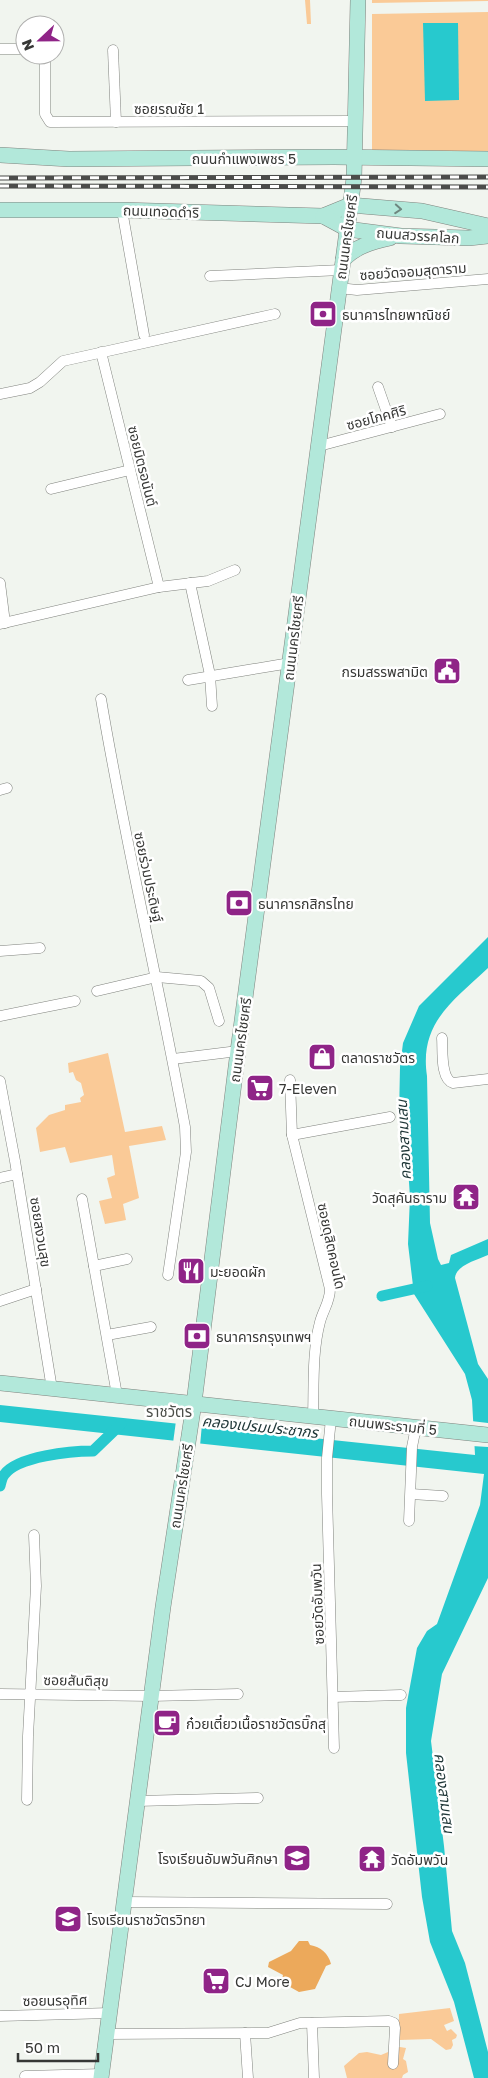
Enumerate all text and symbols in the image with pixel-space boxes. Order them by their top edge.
north arrow [15,15,65,65]
text: N [18,37,37,53]
street label: ซอยรณชัย 1 [134,100,204,117]
street label: ถนนกำแพงเพชร 5 [192,150,296,167]
street label: ถนนนครไชยศรี [332,193,360,280]
street label: ถนนเทอดดำริ [123,201,199,221]
one-way arrow [395,203,403,214]
street label: ถนนสวรรคโลก [376,224,460,246]
street label: ซอยวัดจอมสุดาราม [359,259,467,284]
bank icon: ธนาคารไทยพาณิชย์ [308,299,338,329]
place label: ธนาคารไทยพาณิชย์ [342,306,450,323]
street label: ซอยโภคศิริ [344,401,408,433]
street label: ซอยมิตรอนันต์ [125,424,161,508]
street label: ถนนนครไชยศรี [279,594,307,681]
public building icon: กรมสรรพสามิต [432,656,462,686]
place label: กรมสรรพสามิต [342,663,428,680]
street label: ซอยร่วมประดิษฐ์ [131,830,167,924]
bank icon: ธนาคารกสิกรไทย [224,888,254,918]
place label: ธนาคารกสิกรไทย [258,895,354,912]
street label: ถนนนครไชยศรี [226,996,254,1083]
shop icon: ตลาดราชวัตร [307,1042,337,1072]
place label: ตลาดราชวัตร [341,1049,415,1066]
supermarket icon: 7-Eleven [245,1073,275,1103]
place label: 7-Eleven [279,1080,337,1097]
water label: คลองสามเสน [392,1099,414,1181]
temple icon: วัดสุคันธาราม [451,1182,481,1212]
place label: วัดสุคันธาราม [372,1189,447,1207]
street label: ซอยสงวนสุข [26,1196,55,1268]
street label: ซอยดุสิตคอนโด [314,1201,349,1291]
restaurant icon: มะยอดผัก [176,1256,206,1286]
place label: มะยอดผัก [210,1263,266,1280]
bank icon: ธนาคารกรุงเทพฯ [182,1321,212,1351]
place label: ธนาคารกรุงเทพฯ [216,1328,311,1346]
district label: ราชวัตร [146,1402,192,1420]
water label: คลองเปรมประชากร [201,1411,321,1441]
street label: ถนนพระรามที่ 5 [348,1411,438,1438]
street label: ถนนนครไชยศรี [166,1442,196,1529]
street label: ซอยวัดอัมพวัน [307,1563,327,1645]
street label: ซอยสันติสุข [43,1671,109,1690]
cafe icon: ก๋วยเตี๋ยวเนื้อราชวัตรบิ๊กสุ [152,1708,182,1738]
place label: ก๋วยเตี๋ยวเนื้อราชวัตรบิ๊กสุ [186,1714,326,1733]
water label: คลองสามเสน [431,1752,459,1835]
school or university icon: โรงเรียนอัมพวันศิกษา [282,1843,312,1873]
temple icon: วัดอัมพวัน [357,1844,387,1874]
place label: โรงเรียนอัมพวันศิกษา [158,1850,278,1867]
place label: วัดอัมพวัน [391,1851,448,1868]
school or university icon: โรงเรียนราชวัตรวิทยา [53,1904,83,1934]
place label: โรงเรียนราชวัตรวิทยา [87,1911,206,1928]
supermarket icon: CJ More [201,1966,231,1996]
place label: CJ More [235,1973,290,1990]
street label: ซอยนรอุทิศ [22,1991,88,2010]
scale bar [18,2030,98,2062]
text: 50 m [25,2038,60,2056]

